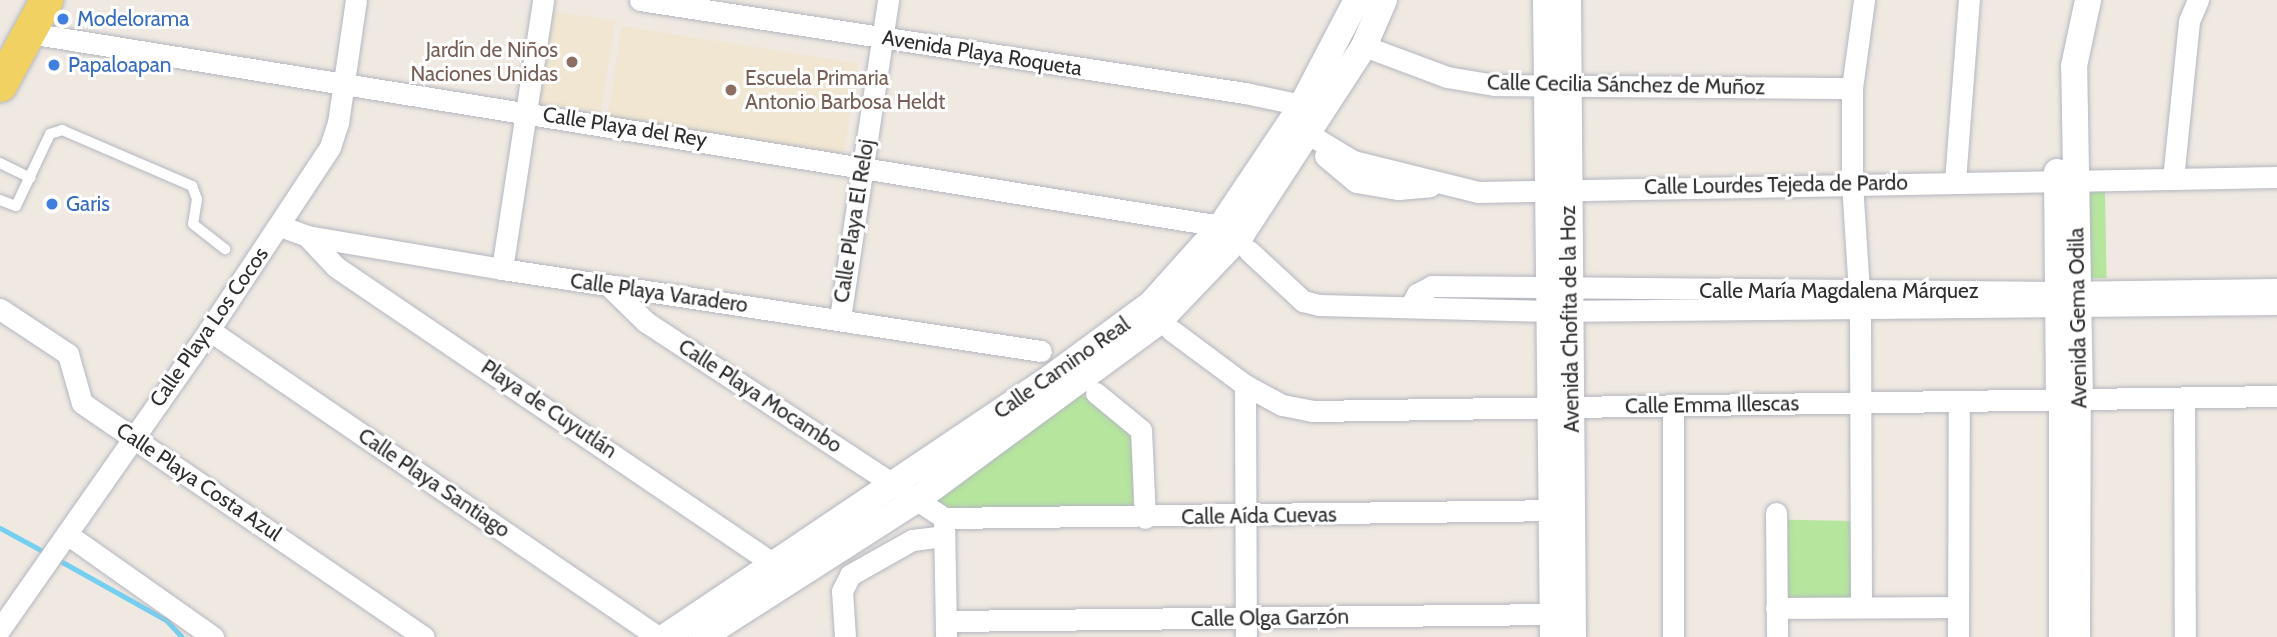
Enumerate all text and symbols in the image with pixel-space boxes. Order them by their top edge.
place label: Modelorama [77,6,189,32]
marker: Modelorama [55,11,71,27]
street label: Avenida Playa Roqueta [880,25,1084,81]
place label: Jardín de Niños Naciones Unidas [410,37,558,87]
place label: Papaloapan [68,52,172,78]
marker: Jardín de Niños Naciones Unidas [564,54,580,70]
marker: Papaloapan [46,57,62,73]
place label: Escuela Primaria Antonio Barbosa Heldt [745,65,945,115]
street label: Calle Cecilia Sánchez de Muñoz [1487,70,1765,100]
marker: Escuela Primaria Antonio Barbosa Heldt [723,82,739,98]
street label: Calle Playa del Rey [541,102,709,152]
street label: Calle Playa El Reloj [829,137,879,305]
street label: Calle Lourdes Tejeda de Pardo [1644,170,1908,200]
place label: Garis [66,191,110,217]
marker: Garis [44,196,60,212]
street label: Avenida Chofita de la Hoz [1555,205,1585,433]
street label: Avenida Gema Odila [2064,227,2092,409]
street label: Calle Playa Los Cocos [144,242,274,412]
street label: Calle Playa Varadero [569,268,749,318]
street label: Calle María Magdalena Márquez [1699,278,1979,304]
street label: Calle Camino Real [989,312,1135,424]
street label: Calle Playa Mocambo [674,334,846,458]
street label: Playa de Cuyutlán [476,354,622,464]
street label: Calle Emma Illescas [1625,391,1799,419]
street label: Calle Playa Costa Azul [112,417,286,547]
street label: Calle Playa Santiago [353,423,515,543]
street label: Calle Aída Cuevas [1181,502,1337,530]
street label: Calle Olga Garzón [1191,604,1349,632]

